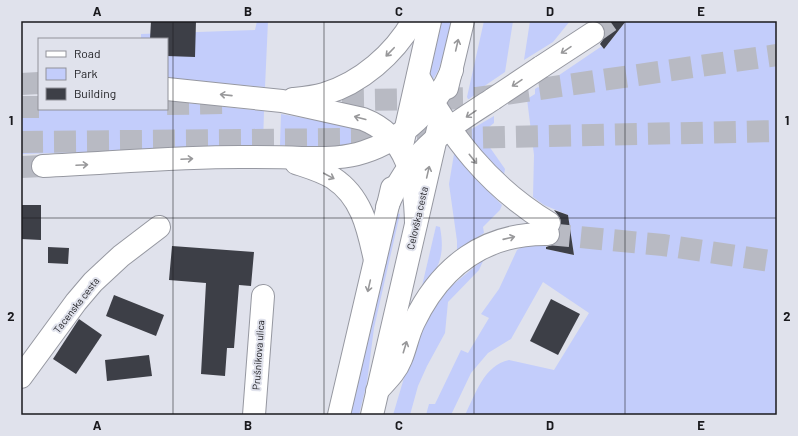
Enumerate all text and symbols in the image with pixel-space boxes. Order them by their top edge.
text: A [93,3,102,19]
text: B [244,3,252,19]
text: C [395,3,403,19]
text: D [546,3,554,19]
text: E [697,3,705,19]
legend [38,38,168,110]
one-way arrow [454,39,462,52]
text: Road [74,46,101,60]
one-way arrow [561,46,572,54]
one-way arrow [385,47,395,57]
text: Park [74,66,98,80]
one-way arrow [512,79,523,87]
text: Building [74,86,116,100]
one-way arrow [220,91,233,99]
one-way arrow [466,110,477,118]
text: 1 [9,112,13,128]
text: 1 [785,112,789,128]
one-way arrow [353,114,366,121]
one-way arrow [469,154,478,165]
one-way arrow [180,155,193,162]
one-way arrow [75,161,88,168]
one-way arrow [425,165,432,178]
one-way arrow [323,173,335,180]
street label: Celovška cesta [404,185,430,251]
one-way arrow [502,233,515,241]
street label: Tacenska cesta [51,275,101,335]
one-way arrow [364,279,372,292]
text: 2 [7,308,15,324]
text: 2 [783,308,791,324]
street label: Prušnikova ulica [250,320,266,390]
one-way arrow [402,340,409,353]
text: A [93,417,102,433]
text: B [244,417,252,433]
text: C [395,417,403,433]
text: D [546,417,554,433]
text: E [697,417,705,433]

